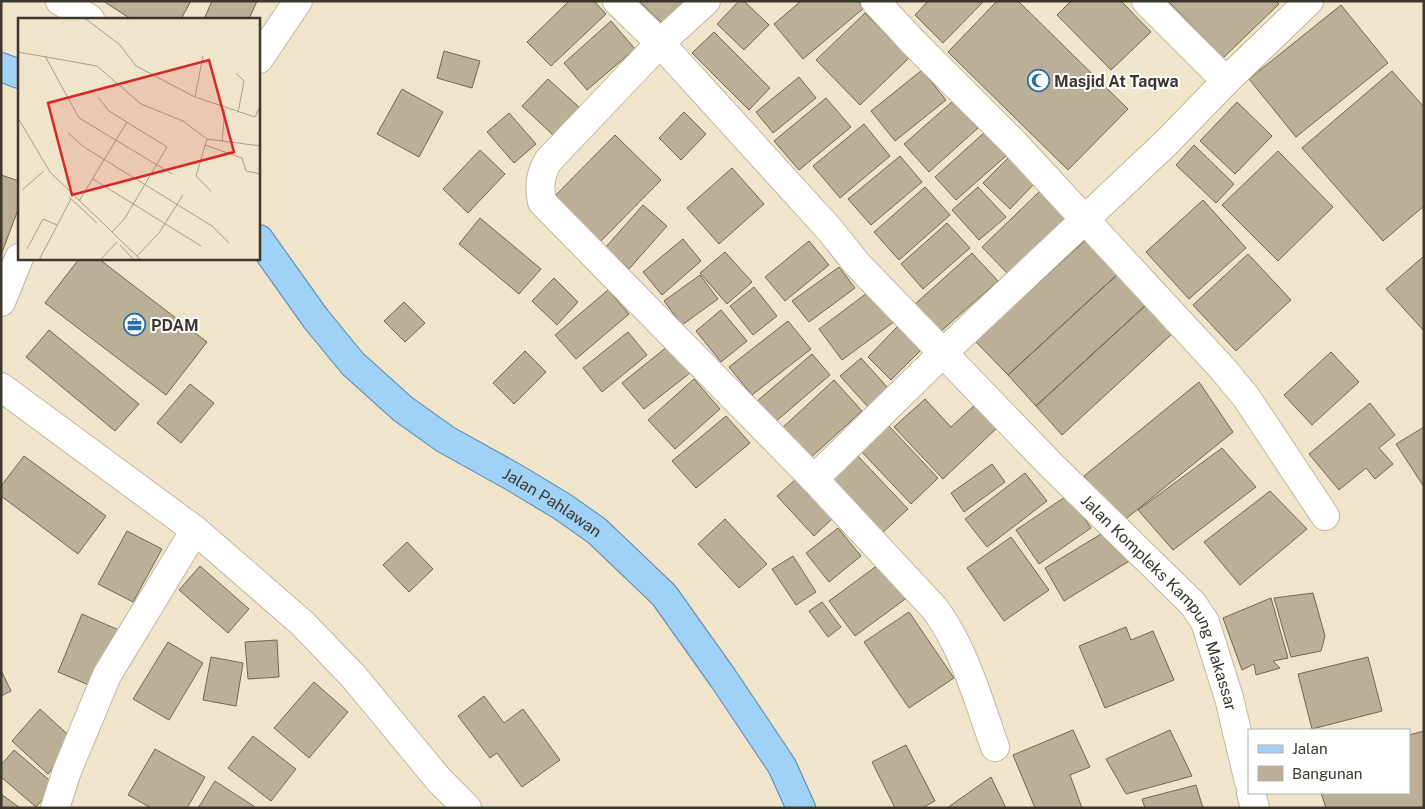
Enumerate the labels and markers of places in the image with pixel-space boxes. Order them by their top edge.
mosque icon: Masjid At Taqwa [1026,69,1050,93]
place label: Masjid At Taqwa [1054,72,1179,91]
office icon: PDAM [123,313,147,337]
place label: PDAM [151,316,199,335]

